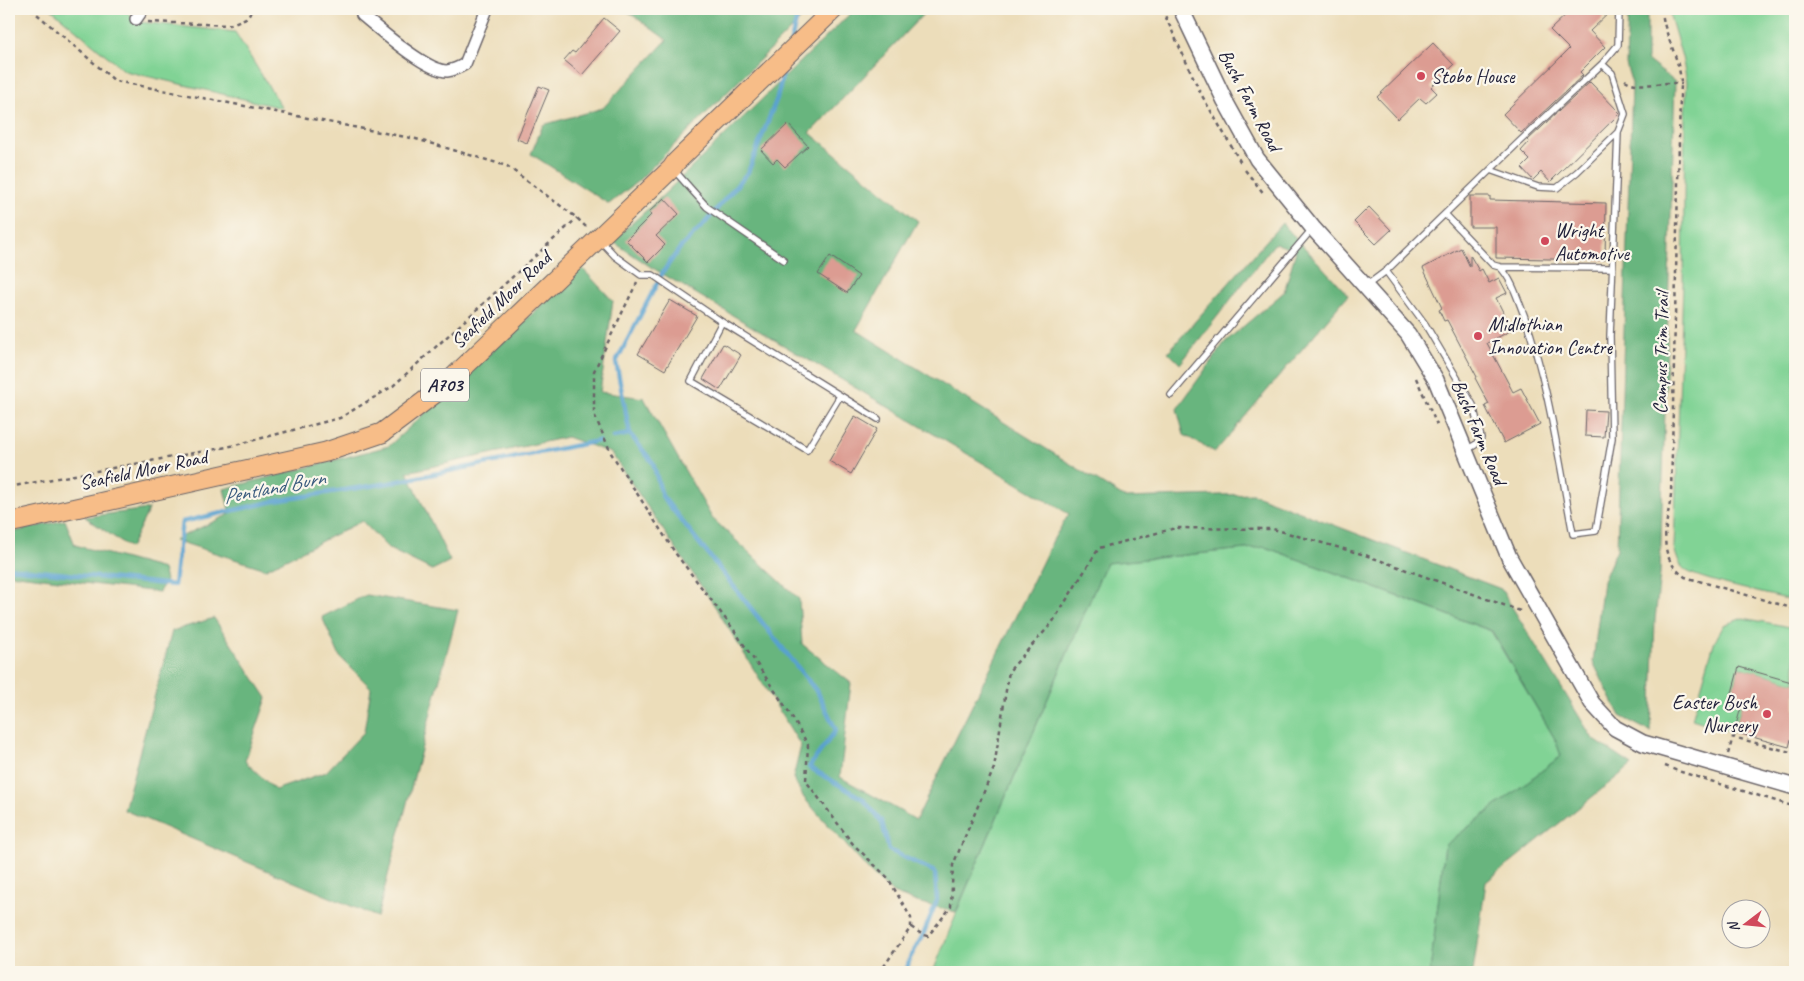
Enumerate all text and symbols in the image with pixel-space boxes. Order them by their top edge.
street label: Bush Farm Road [1213,45,1289,158]
place label: Stobo House [1431,64,1516,89]
marker: Stobo House [1415,70,1427,82]
place label: Wright Automotive [1555,218,1630,266]
marker: Wright Automotive [1539,235,1551,247]
street label: Seafield Moor Road [446,244,559,354]
street label: Campus Trim Trail [1647,288,1675,414]
place label: Midlothian Innovation Centre [1488,312,1614,360]
marker: Midlothian Innovation Centre [1472,330,1484,342]
road number: A703 [421,368,469,402]
street label: Bush Farm Road [1446,376,1514,491]
street label: Seafield Moor Road [77,444,212,496]
water label: Pentland Burn [221,464,329,510]
place label: Easter Bush Nursery [1672,690,1759,738]
marker: Easter Bush Nursery [1761,708,1773,720]
north arrow [1722,898,1772,948]
text: N [1724,919,1743,934]

